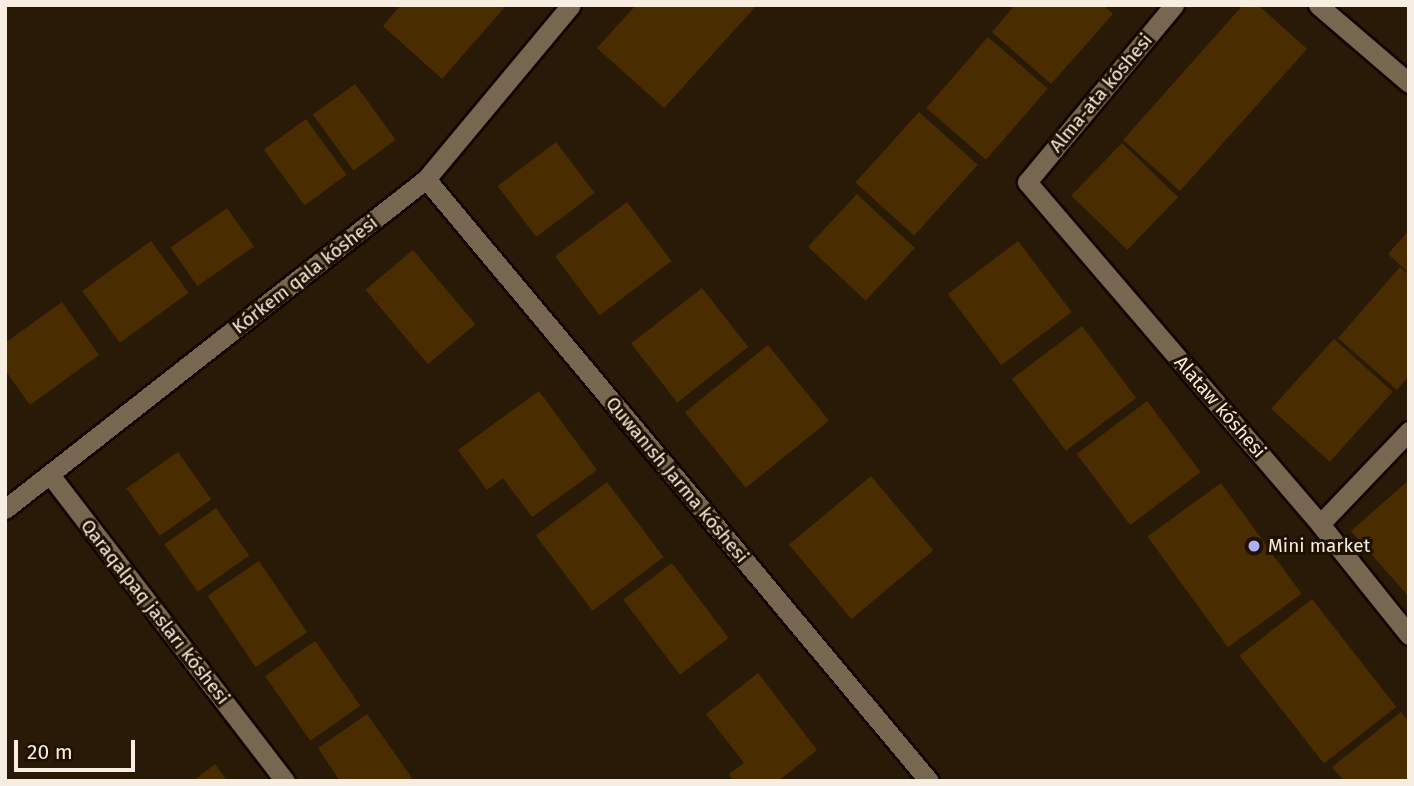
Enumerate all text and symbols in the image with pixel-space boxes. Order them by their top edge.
street label: Alma-ata kóshesi [1045,29,1157,157]
street label: Kórkem qala kóshesi [228,211,382,339]
street label: Alataw kóshesi [1170,351,1270,463]
street label: Quwanısh Jarma kóshesi [601,392,753,568]
street label: Qaraqalpaq jasları kóshesi [76,515,234,709]
place label: Mini market [1268,535,1370,557]
marker: Mini market [1246,538,1262,554]
scale bar [18,726,138,770]
text: 20 m [27,739,73,765]

